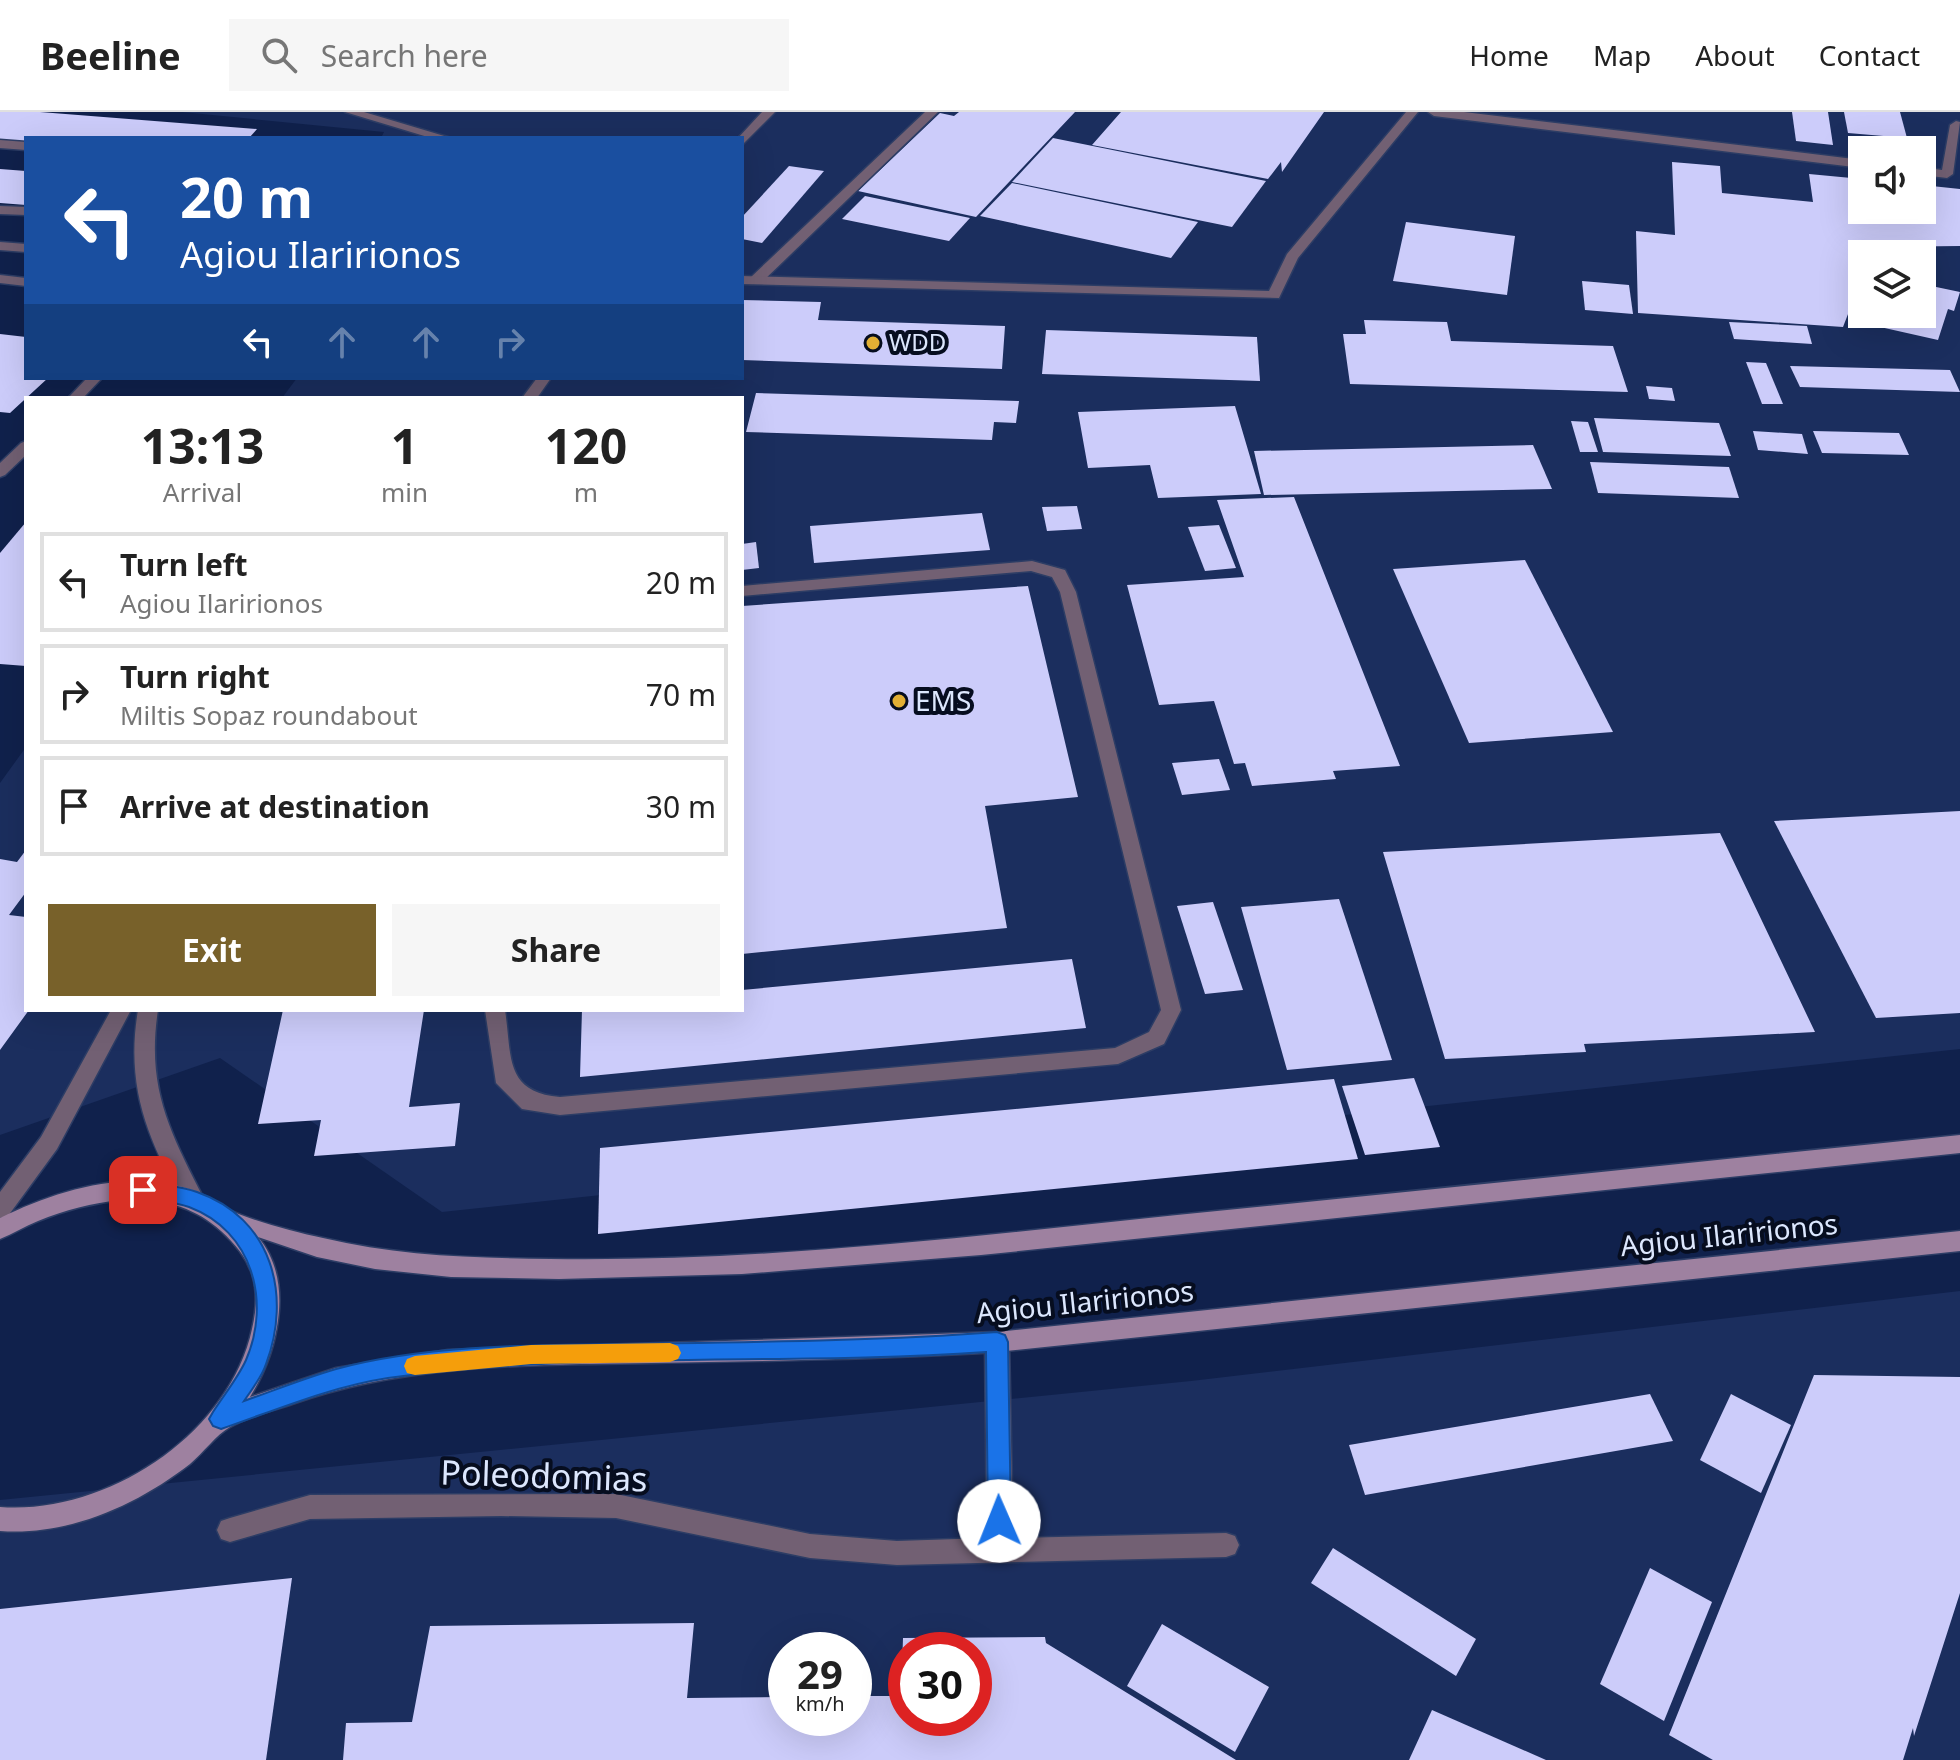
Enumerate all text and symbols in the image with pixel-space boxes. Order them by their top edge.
search box [229,19,789,91]
text: Beeline [40,29,181,81]
icon: search [257,33,301,77]
text: Search here [321,35,488,76]
text: Home [1469,36,1549,74]
text: Map [1593,36,1651,74]
text: About [1695,36,1775,74]
text: Contact [1819,36,1920,74]
map controls [1848,136,1936,328]
button: sound [1848,136,1936,224]
text: 20 m [180,158,313,234]
icon: left [48,168,152,272]
text: Agiou Ilaririonos [180,230,461,279]
button: layers [1848,240,1936,328]
icon: left [236,320,280,364]
icon: ahead [320,320,364,364]
icon: ahead [404,320,448,364]
icon: right [488,320,532,364]
place label: WDD [889,325,946,358]
marker: WDD [864,334,882,352]
text: 13:13 [141,413,264,478]
text: 1 [391,413,418,478]
text: 120 [545,413,627,478]
text: Arrival [163,474,242,510]
text: min [381,474,428,510]
text: m [574,474,598,510]
text: Turn left [120,544,248,585]
icon: left [52,560,96,604]
text: 20 m [646,562,716,603]
text: Agiou Ilaririonos [120,585,323,621]
text: Turn right [120,656,270,697]
icon: right [52,672,96,716]
text: 70 m [646,674,716,715]
place label: EMS [915,681,971,719]
marker: EMS [890,692,908,710]
text: Miltis Sopaz roundabout [120,697,418,733]
icon: arrive [52,784,96,828]
text: Arrive at destination [120,786,430,827]
text: 30 m [646,786,716,827]
button: Exit [48,904,376,996]
button: Share [392,904,720,996]
pin [109,1156,177,1224]
icon: arrive [121,1168,165,1212]
street label: Agiou Ilaririonos [1618,1204,1840,1264]
street label: Agiou Ilaririonos [974,1271,1196,1331]
street label: Poleodomias [440,1448,648,1502]
position arrow [957,1479,1041,1563]
speed limit sign: 30 [888,1632,992,1736]
text: 29 [797,1646,843,1701]
text: km/h [795,1690,845,1717]

